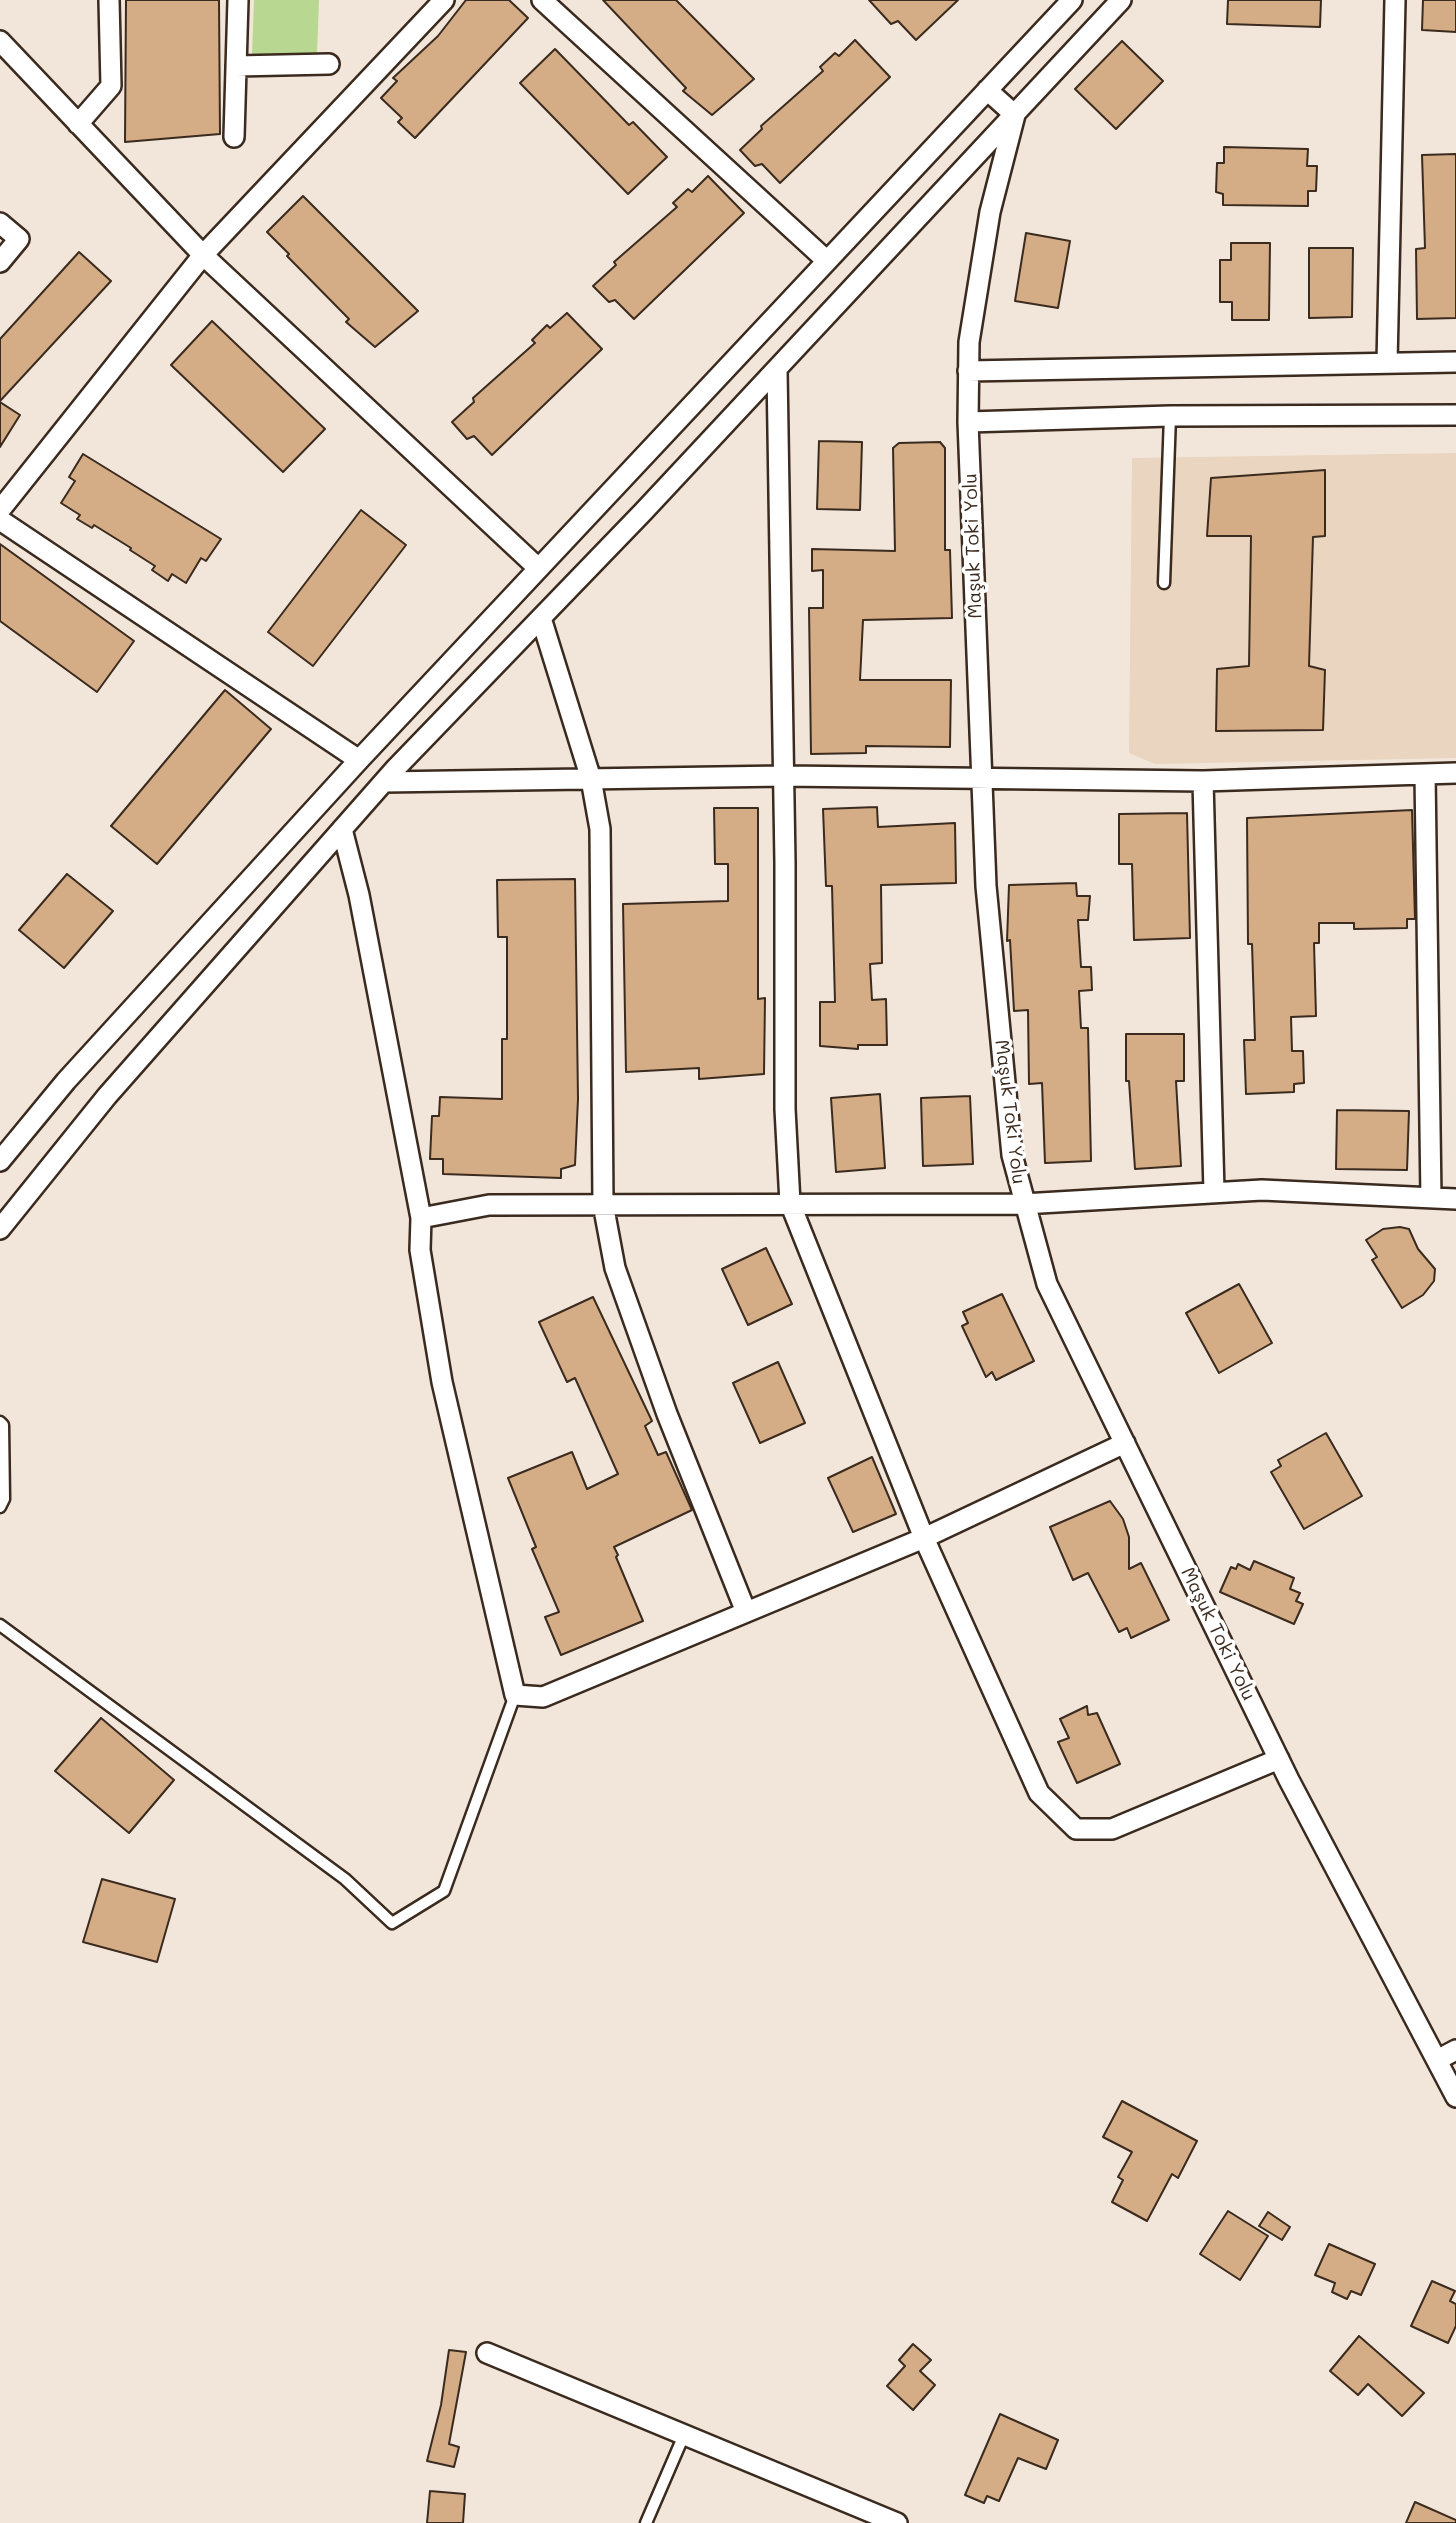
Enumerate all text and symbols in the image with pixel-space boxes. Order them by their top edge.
street label: Maşuk Toki Yolu [959,473,987,619]
street label: Maşuk Toki Yolu [990,1038,1030,1186]
street label: Maşuk Toki Yolu [1176,1564,1260,1704]

